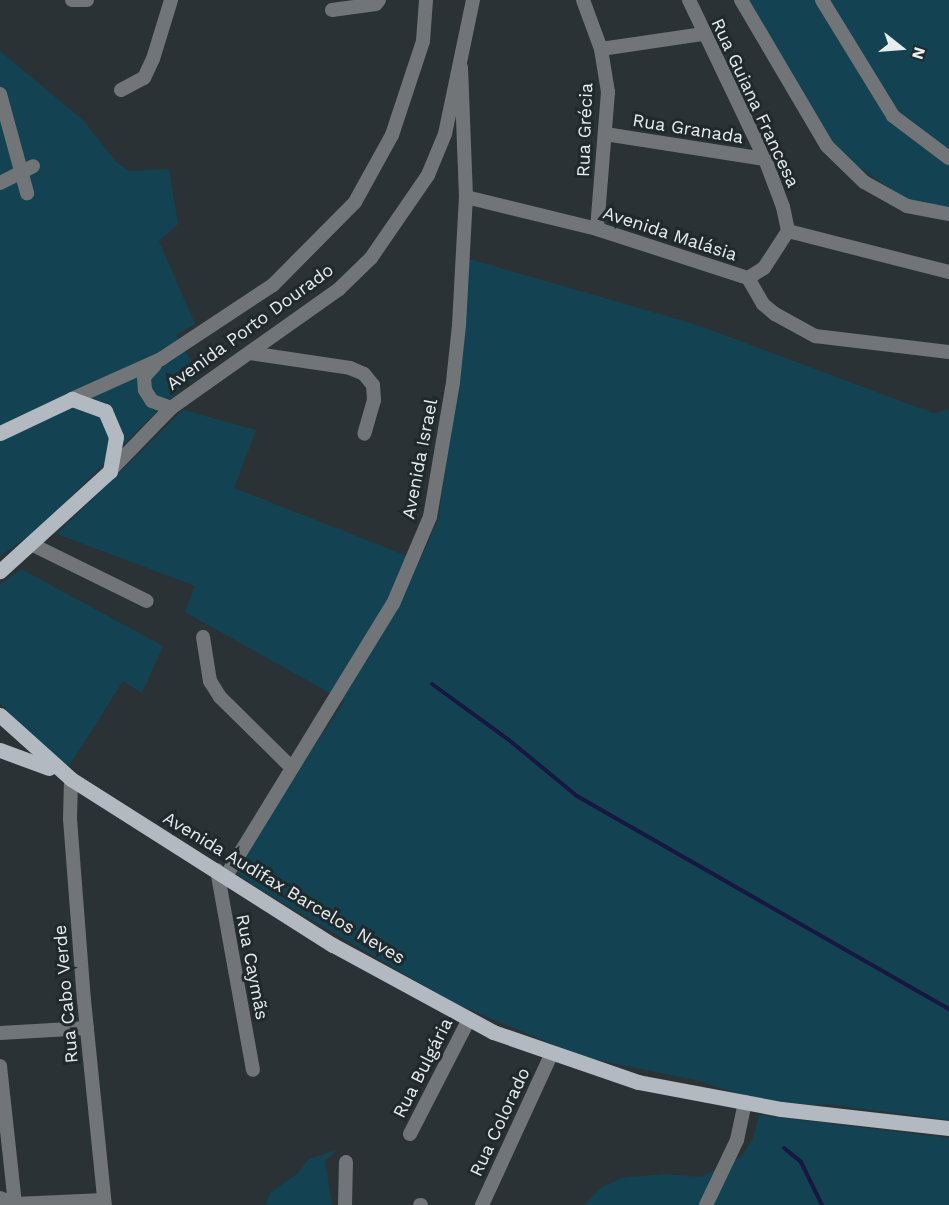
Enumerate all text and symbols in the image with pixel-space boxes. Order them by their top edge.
street label: Rua Guiana Francesa [706,15,804,191]
north arrow [871,18,931,78]
text: N [908,45,930,62]
street label: Rua Grécia [573,82,597,178]
street label: Rua Granada [631,110,745,148]
street label: Avenida Malásia [600,202,740,266]
street label: Avenida Porto Dourado [162,259,338,395]
street label: Avenida Israel [398,397,442,521]
street label: Avenida Audifax Barcelos Neves [159,807,409,969]
street label: Rua Caymãs [231,912,273,1022]
street label: Rua Cabo Verde [49,923,83,1065]
street label: Rua Bulgária [388,1014,458,1122]
street label: Rua Colorado [465,1064,535,1180]

